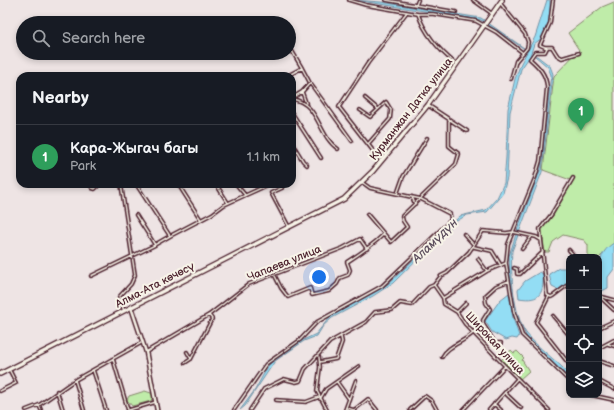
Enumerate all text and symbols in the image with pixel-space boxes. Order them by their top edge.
search box [16,16,296,60]
icon: search [30,27,52,49]
text: Search here [62,29,145,48]
street label: Курманжан Датка улица [367,55,455,163]
text: Nearby [32,88,89,108]
pin: 1 [568,98,594,131]
text: Кара-Жыгач багы [70,139,198,158]
text: 1 [42,149,48,165]
text: 1.1 km [247,149,280,165]
text: Park [70,158,96,174]
water label: Аламүдүн [408,216,461,267]
street label: Чапаева улица [245,242,323,284]
map controls [566,254,602,398]
button: + [566,254,602,290]
street label: Алма-Ата көчөсү [112,259,197,311]
your location [309,267,329,287]
button: − [566,290,602,326]
street label: Широкая улица [463,309,528,377]
button: locate [566,326,602,362]
button: layers [566,362,602,398]

